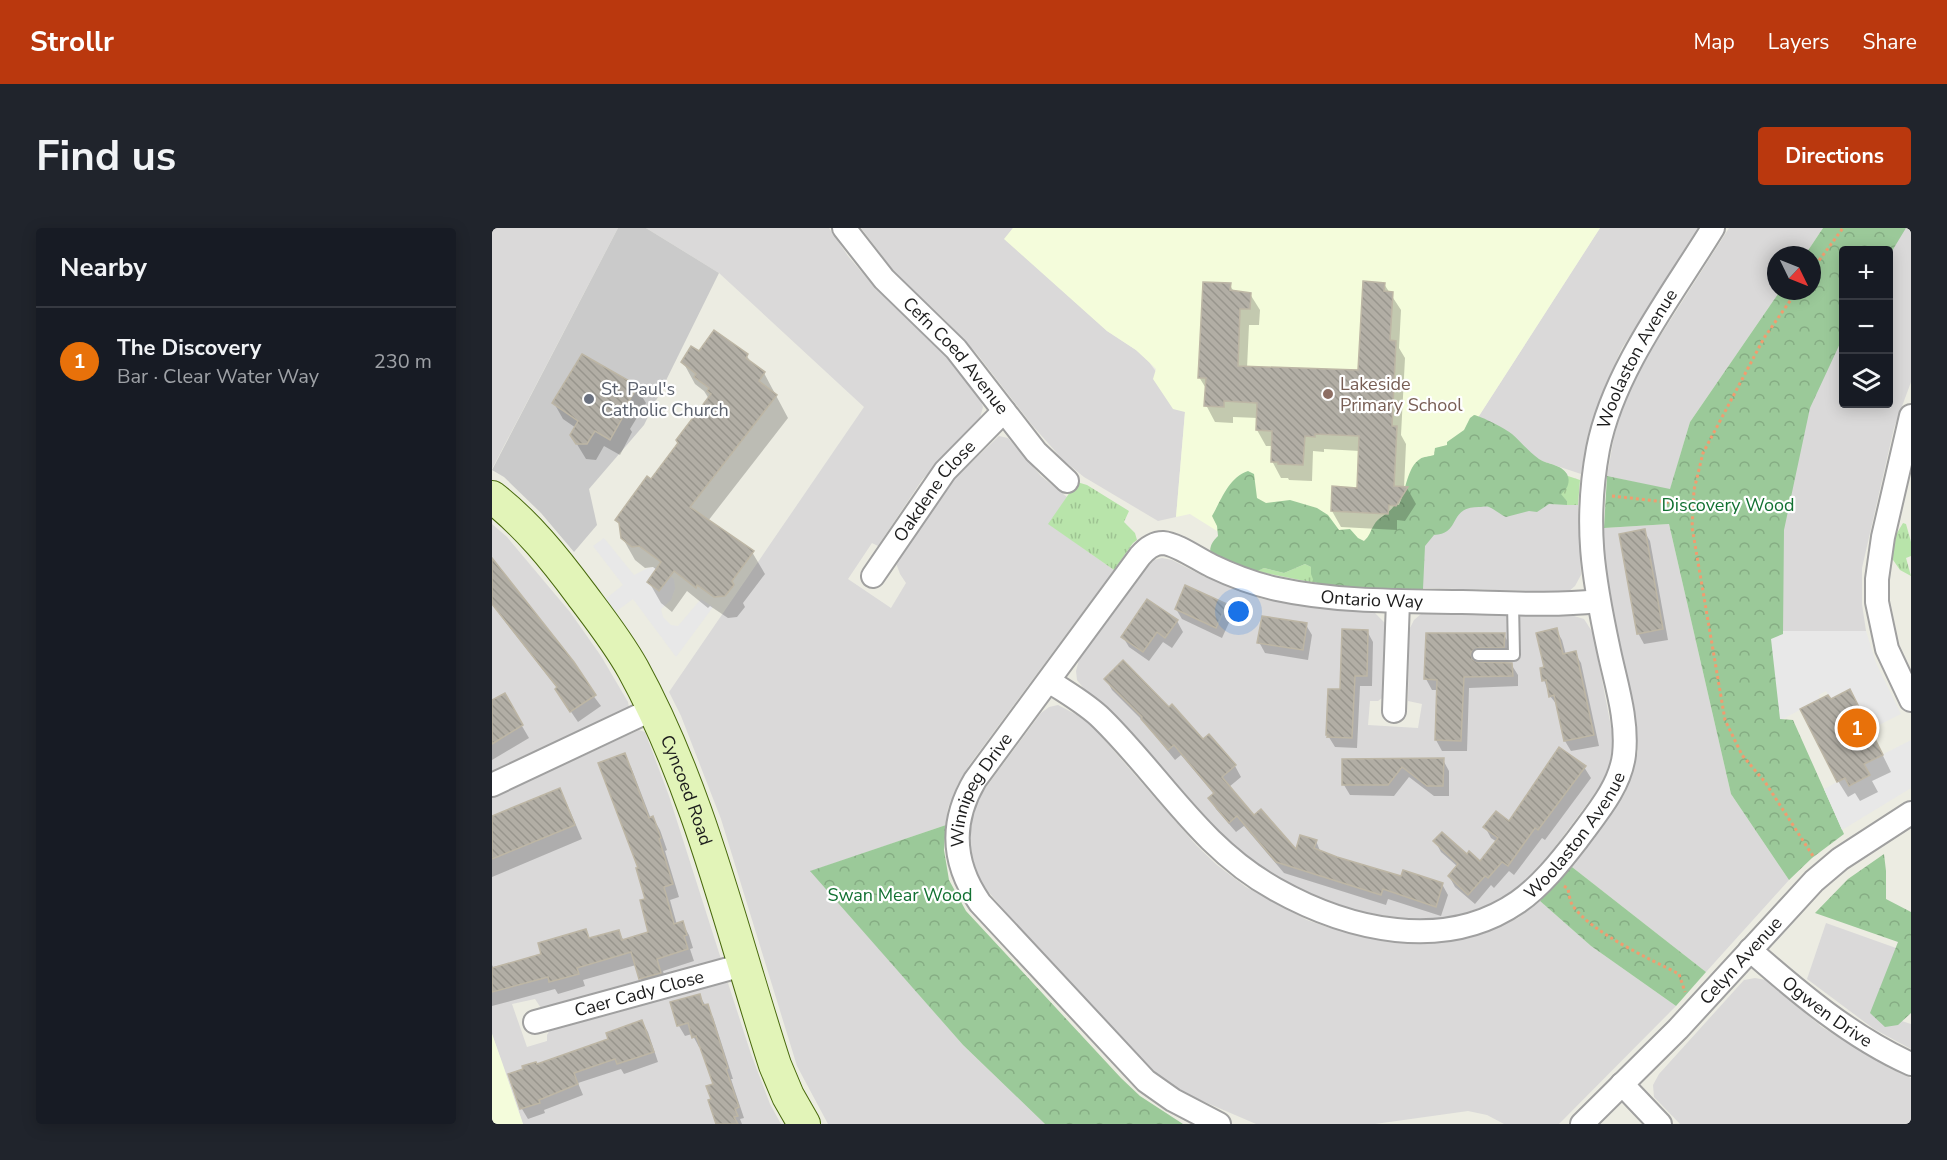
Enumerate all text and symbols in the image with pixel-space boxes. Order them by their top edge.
text: Strollr [30,23,114,61]
text: Map [1693,28,1735,56]
text: Layers [1768,28,1829,56]
text: Share [1862,28,1917,56]
button: Directions [1758,127,1911,185]
text: Find us [36,128,176,185]
north arrow [1767,246,1821,300]
map controls [1839,246,1893,408]
button: + [1839,246,1893,300]
text: Nearby [60,250,147,285]
street label: Woolaston Avenue [1591,284,1683,432]
street label: Cefn Coed Avenue [897,292,1014,419]
button: − [1839,300,1893,354]
text: The Discovery [117,333,261,363]
text: 1 [74,348,86,375]
text: 230 m [374,348,432,375]
button: layers [1839,354,1893,408]
text: Bar · Clear Water Way [117,363,319,390]
place label: Lakeside Primary School [1340,372,1463,417]
place label: St. Paul's Catholic Church [601,377,729,422]
marker: Lakeside Primary School [1321,387,1335,401]
marker: St. Paul's Catholic Church [582,392,596,406]
street label: Oakdene Close [888,435,981,547]
park label: Discovery Wood [1661,493,1795,517]
street label: Ontario Way [1319,584,1424,613]
your location [1224,597,1253,626]
pin: 1 [1838,706,1876,750]
street label: Winnipeg Drive [945,728,1018,848]
street label: Cyncoed Road [655,731,718,848]
street label: Woolaston Avenue [1519,768,1631,904]
park label: Swan Mear Wood [827,883,973,907]
street label: Celyn Avenue [1694,911,1787,1010]
street label: Caer Cady Close [572,964,707,1023]
street label: Ogwen Drive [1777,971,1877,1053]

